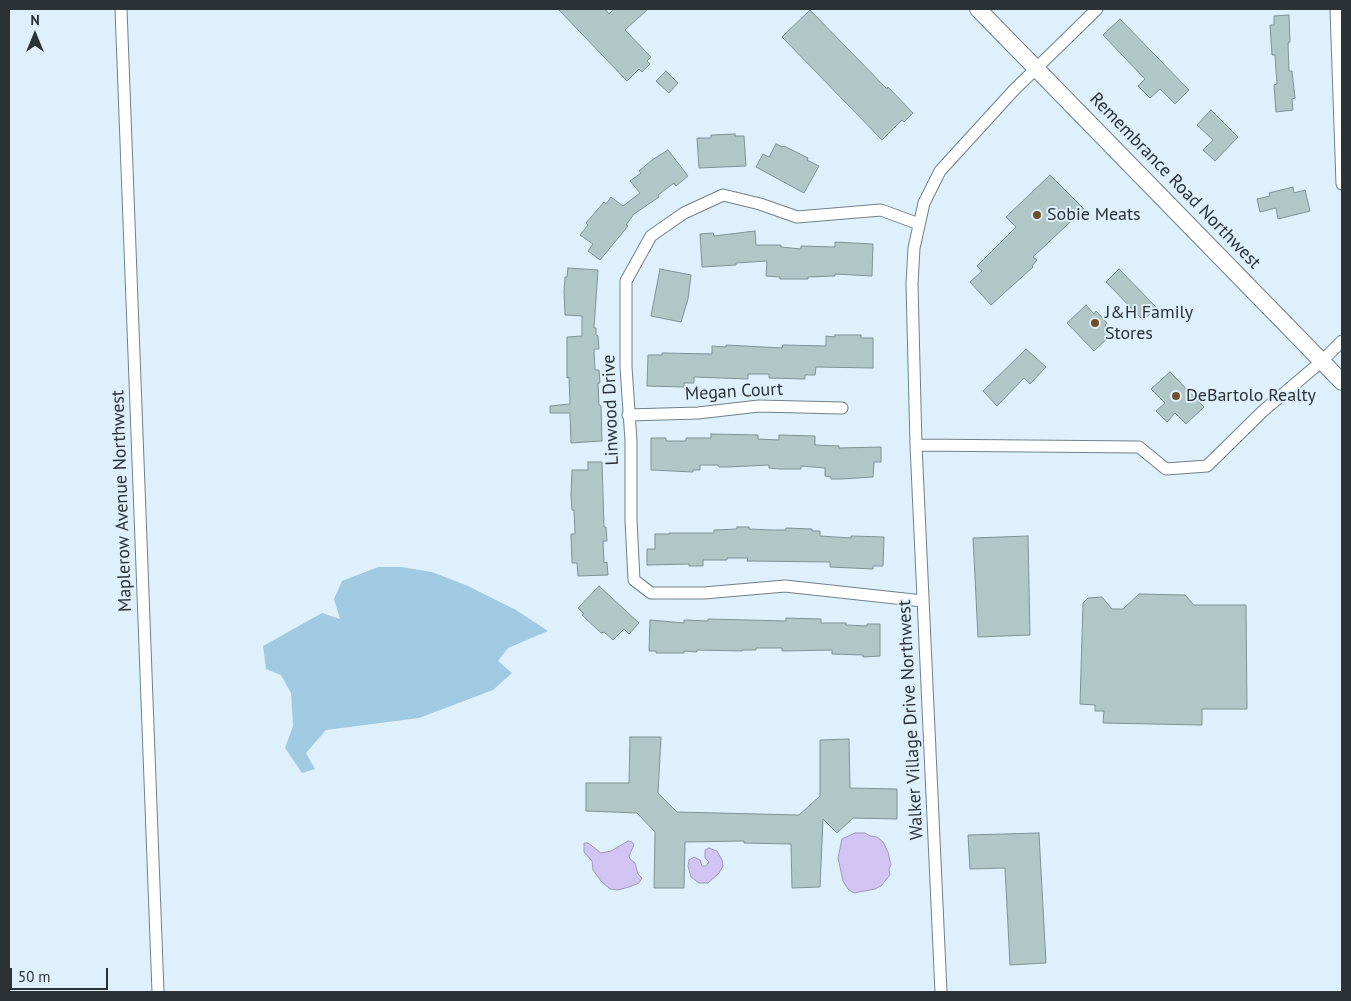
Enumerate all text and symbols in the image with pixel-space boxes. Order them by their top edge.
north arrow [10,10,60,60]
text: N [30,11,40,29]
street label: Remembrance Road Northwest [1085,88,1265,274]
place label: Sobie Meats [1047,204,1141,226]
marker: Sobie Meats [1031,209,1043,221]
place label: J&H Family Stores [1105,302,1193,344]
marker: J&H Family Stores [1089,317,1101,329]
street label: Linwood Drive [598,354,624,466]
street label: Megan Court [684,379,784,405]
place label: DeBartolo Realty [1186,385,1316,407]
street label: Maplerow Avenue Northwest [107,390,137,612]
marker: DeBartolo Realty [1170,390,1182,402]
street label: Walker Village Drive Northwest [894,599,928,841]
scale bar [12,958,110,990]
text: 50 m [18,967,51,986]

